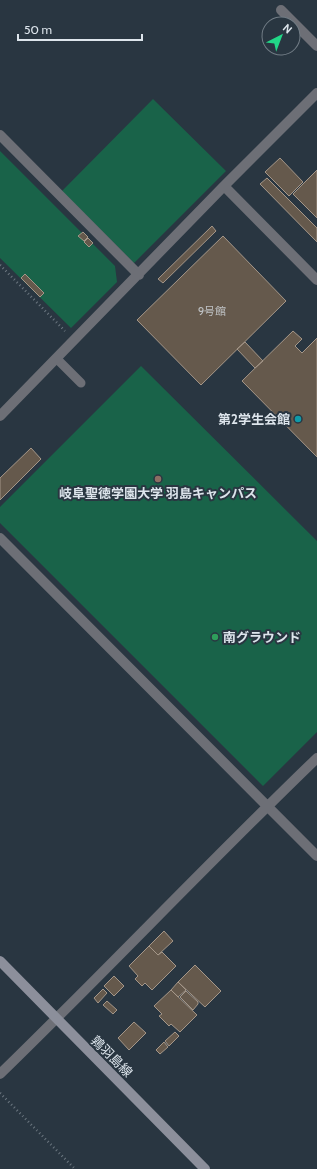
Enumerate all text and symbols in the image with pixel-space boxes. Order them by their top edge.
scale bar [18,16,142,42]
north arrow [261,16,301,56]
text: N [280,21,295,36]
text: 50 m [24,22,52,37]
house number: 9号館 [198,304,226,318]
place label: 第2学生会館 [218,411,290,427]
marker: 第2学生会館 [293,414,303,424]
marker: 岐阜聖徳学園大学 羽島キャンパス [153,474,163,484]
place label: 岐阜聖徳学園大学 羽島キャンパス [59,485,257,501]
place label: 南グラウンド [223,629,301,645]
marker: 南グラウンド [210,632,220,642]
street label: 鶉羽島線 [88,1032,136,1080]

